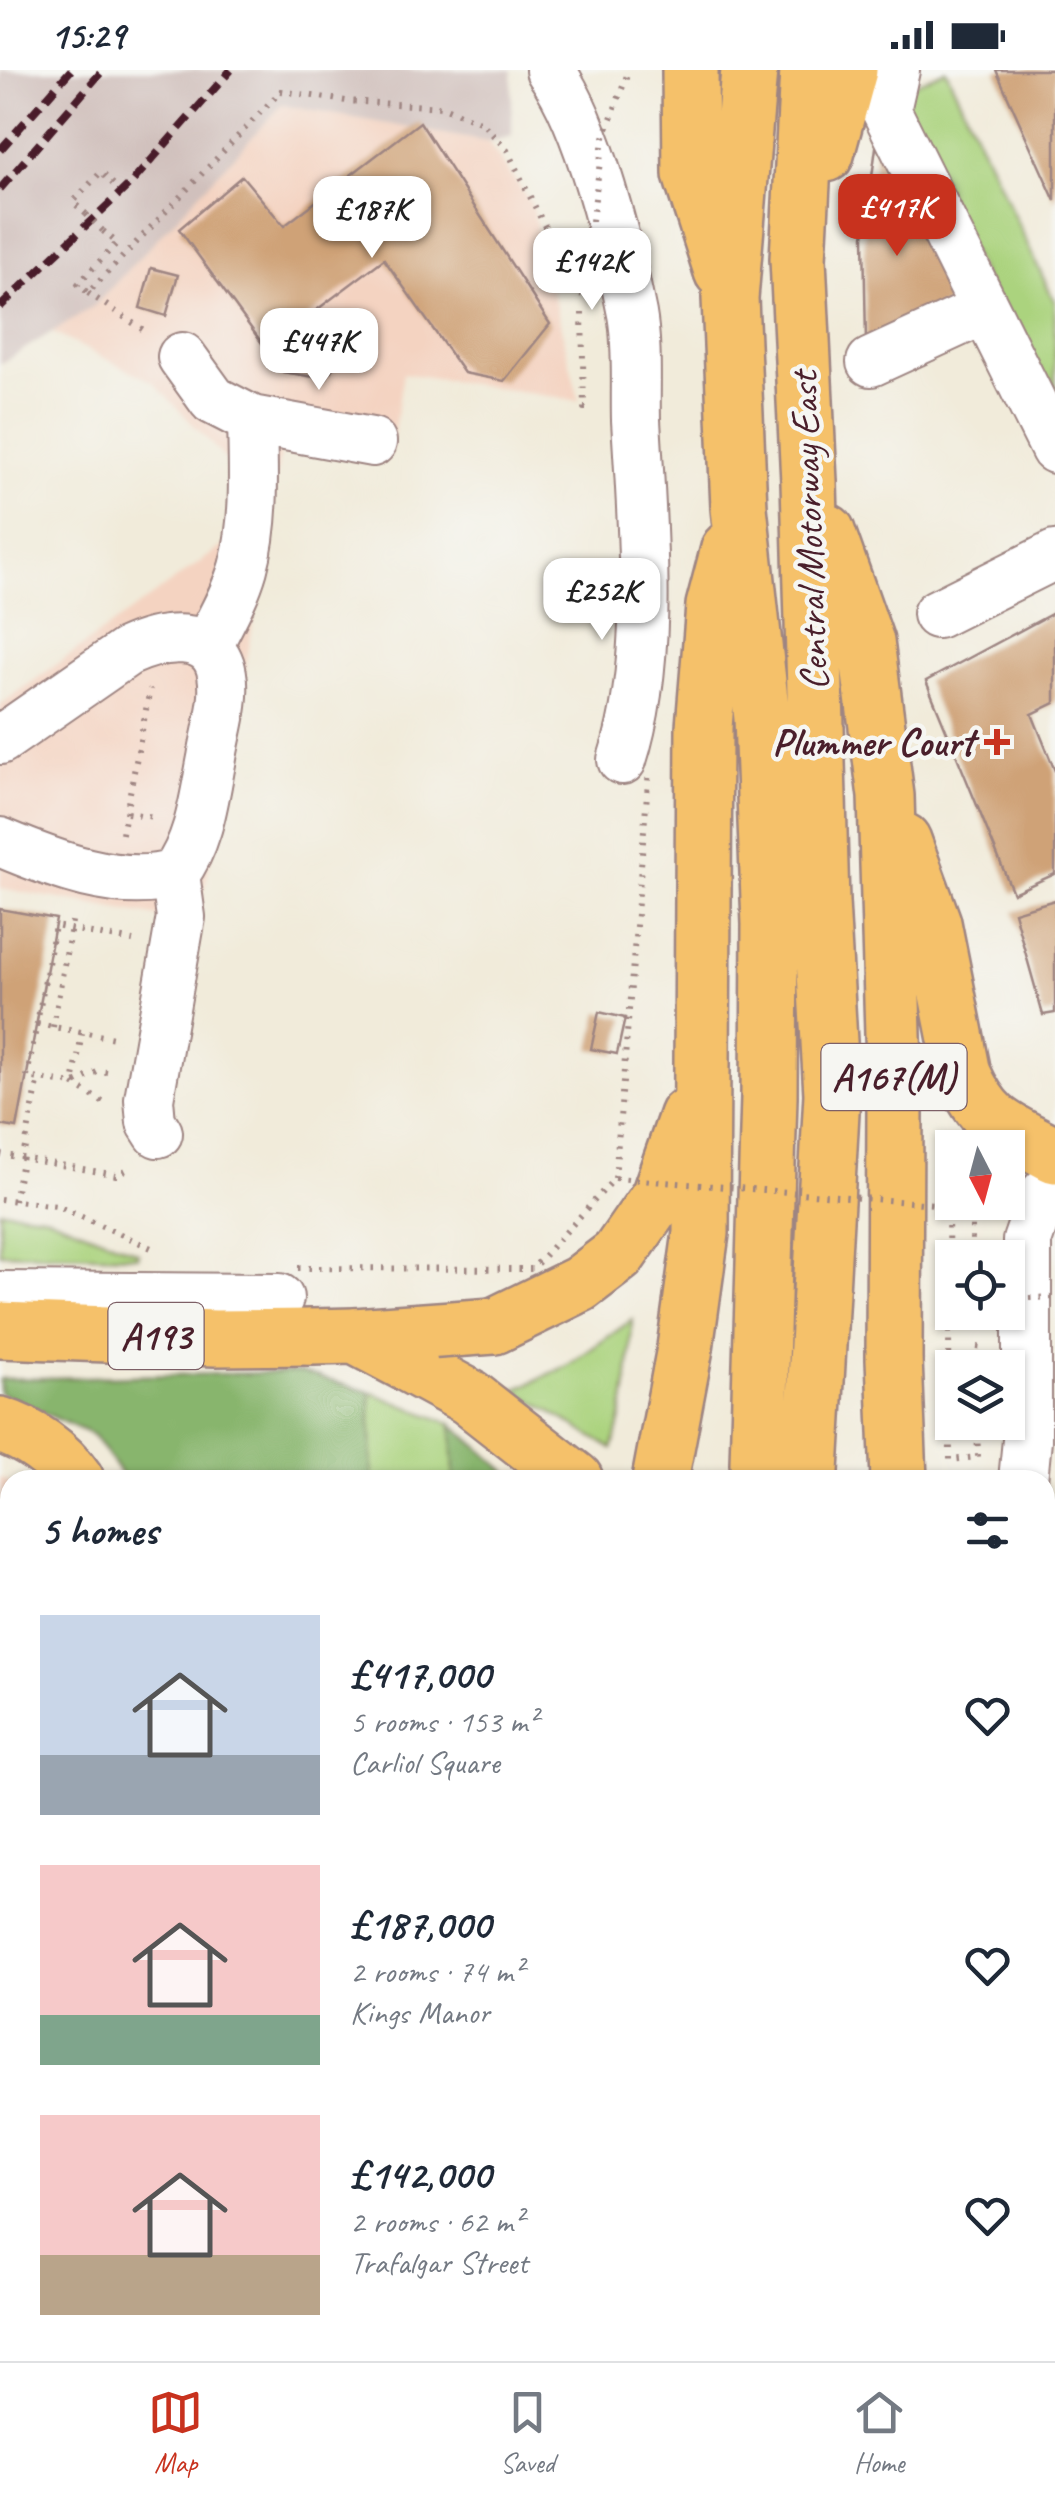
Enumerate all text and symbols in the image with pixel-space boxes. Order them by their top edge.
text: 15:29 [50,12,125,59]
pin: £417K [827,174,967,259]
pin: £187K [302,176,442,261]
text: £417K [860,186,934,227]
text: £187K [335,188,409,229]
pin: £142K [522,228,662,313]
text: £142K [555,240,629,281]
pin: £447K [249,308,389,393]
text: £447K [282,320,356,361]
street label: Central Motorway East [778,367,840,691]
pin: £252K [532,558,672,643]
text: £252K [565,570,639,611]
place label: Plummer Court [772,717,980,767]
marker: Plummer Court [984,729,1010,755]
road number: A167(M) [822,1044,966,1110]
north arrow [935,1130,1025,1220]
map controls [935,1130,1025,1440]
button: locate [935,1240,1025,1330]
road number: A193 [108,1303,204,1369]
button: layers [935,1350,1025,1440]
icon: filters [960,1503,1015,1558]
text: 5 homes [40,1504,158,1557]
text: £417,000 [350,1648,490,1701]
icon: home [120,1655,240,1775]
icon: heart [960,1688,1015,1743]
text: 5 rooms · 153 m² [350,1701,537,1742]
text: Carliol Square [350,1742,500,1783]
text: £187,000 [350,1898,490,1951]
icon: home [120,1905,240,2025]
icon: heart [960,1938,1015,1993]
text: 2 rooms · 74 m² [350,1951,523,1992]
text: Kings Manor [350,1992,490,2033]
text: £142,000 [350,2148,491,2201]
icon: home [120,2155,240,2275]
icon: heart [960,2188,1015,2243]
text: 2 rooms · 62 m² [350,2201,523,2242]
text: Trafalgar Street [350,2242,528,2283]
tab: Map [148,2385,203,2480]
tab: Saved [500,2385,555,2480]
tab: Home [852,2385,907,2480]

